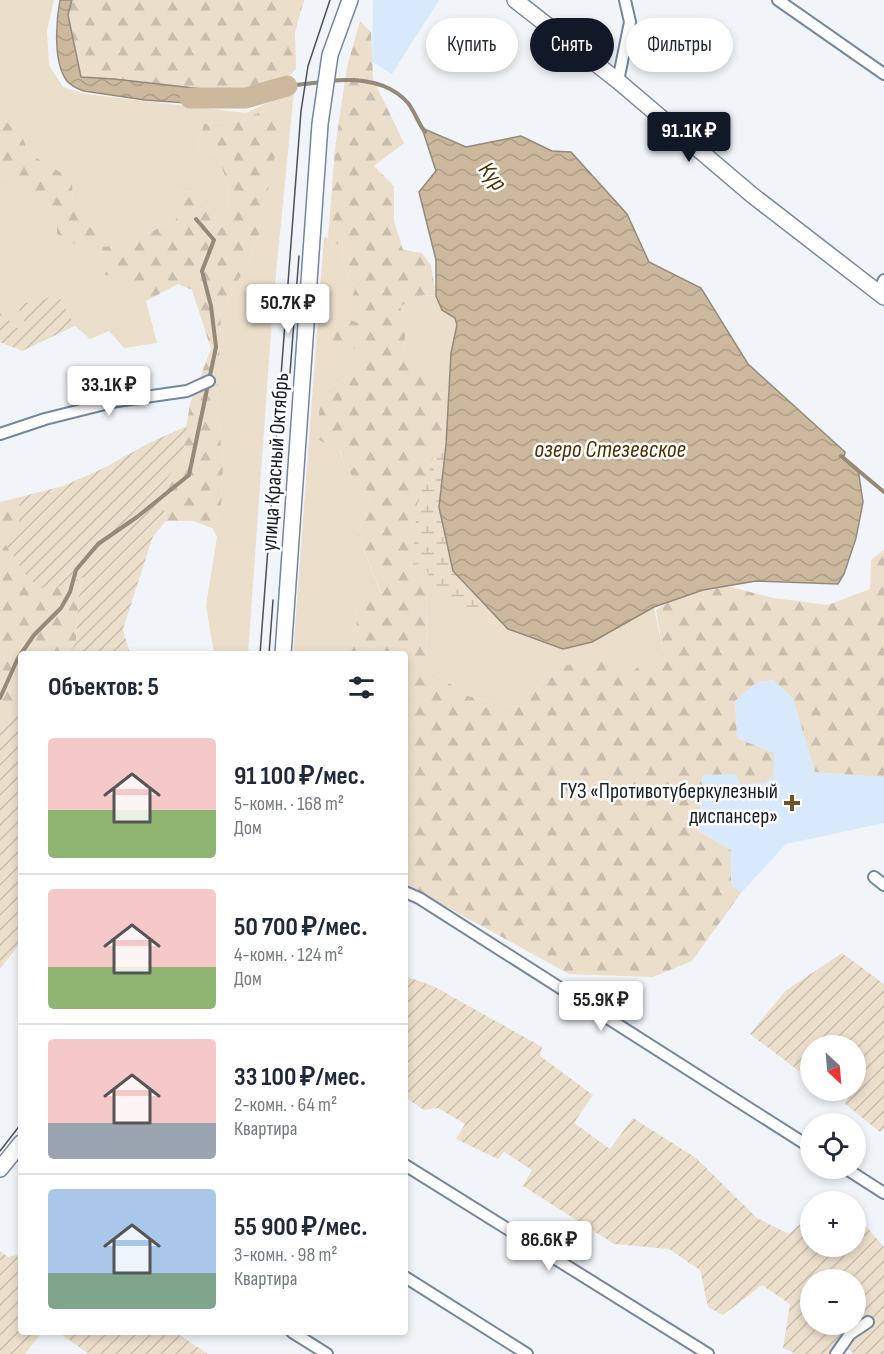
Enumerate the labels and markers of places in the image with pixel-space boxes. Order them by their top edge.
pin: 91.1K ₽ [634,112,744,163]
pin: 50.7K ₽ [233,284,343,335]
pin: 33.1K ₽ [54,366,164,417]
place label: ГУЗ «Противотуберкулезный диспансер» [560,778,778,830]
marker: ГУЗ «Противотуберкулезный диспансер» [783,794,801,812]
pin: 55.9K ₽ [546,981,656,1032]
pin: 86.6K ₽ [494,1221,604,1272]

